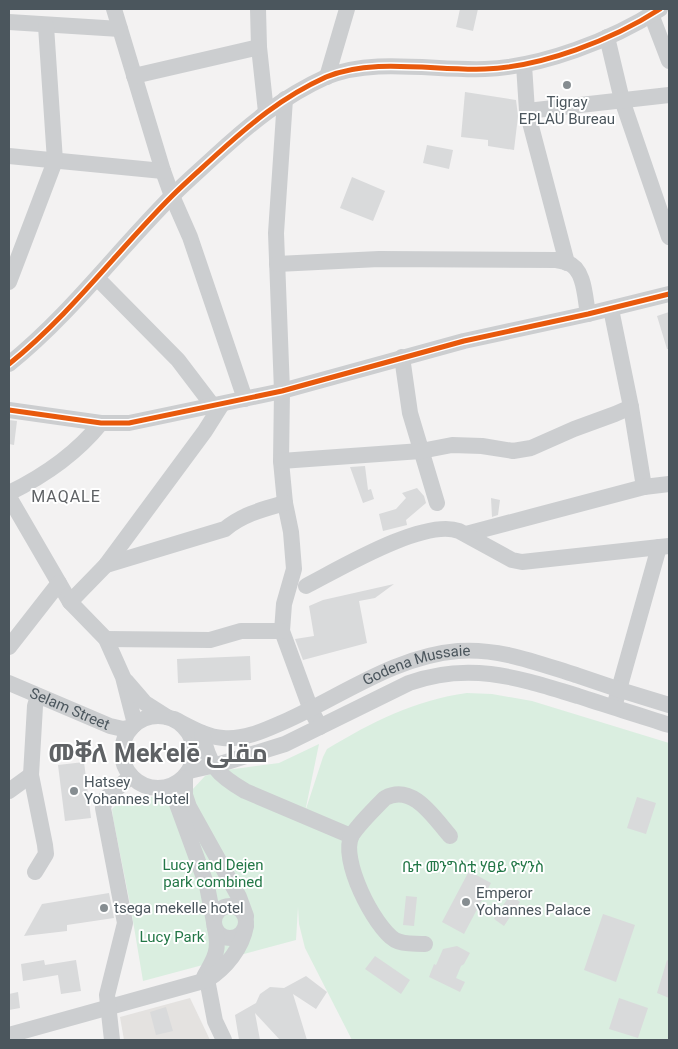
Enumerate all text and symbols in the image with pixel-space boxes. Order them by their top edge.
marker: Tigray EPLAU Bureau [561,79,573,91]
place label: Tigray EPLAU Bureau [519,93,615,128]
district label: MAQALE [31,487,101,506]
street label: Godena Mussaie [360,642,471,689]
street label: Selam Street [27,684,113,734]
district label: መቐለ Mek'elē مقلى [48,739,268,768]
place label: Hatsey Yohannes Hotel [84,773,189,808]
marker: Hatsey Yohannes Hotel [68,785,80,797]
park label: Lucy and Dejen park combined [163,856,263,891]
park label: ቤተ መንግስቲ ሃፀይ ዮሃንስ [402,858,544,876]
place label: Emperor Yohannes Palace [476,884,591,919]
marker: Emperor Yohannes Palace [460,896,472,908]
place label: tsega mekelle hotel [114,899,244,917]
marker: tsega mekelle hotel [98,902,110,914]
park label: Lucy Park [140,928,205,946]

